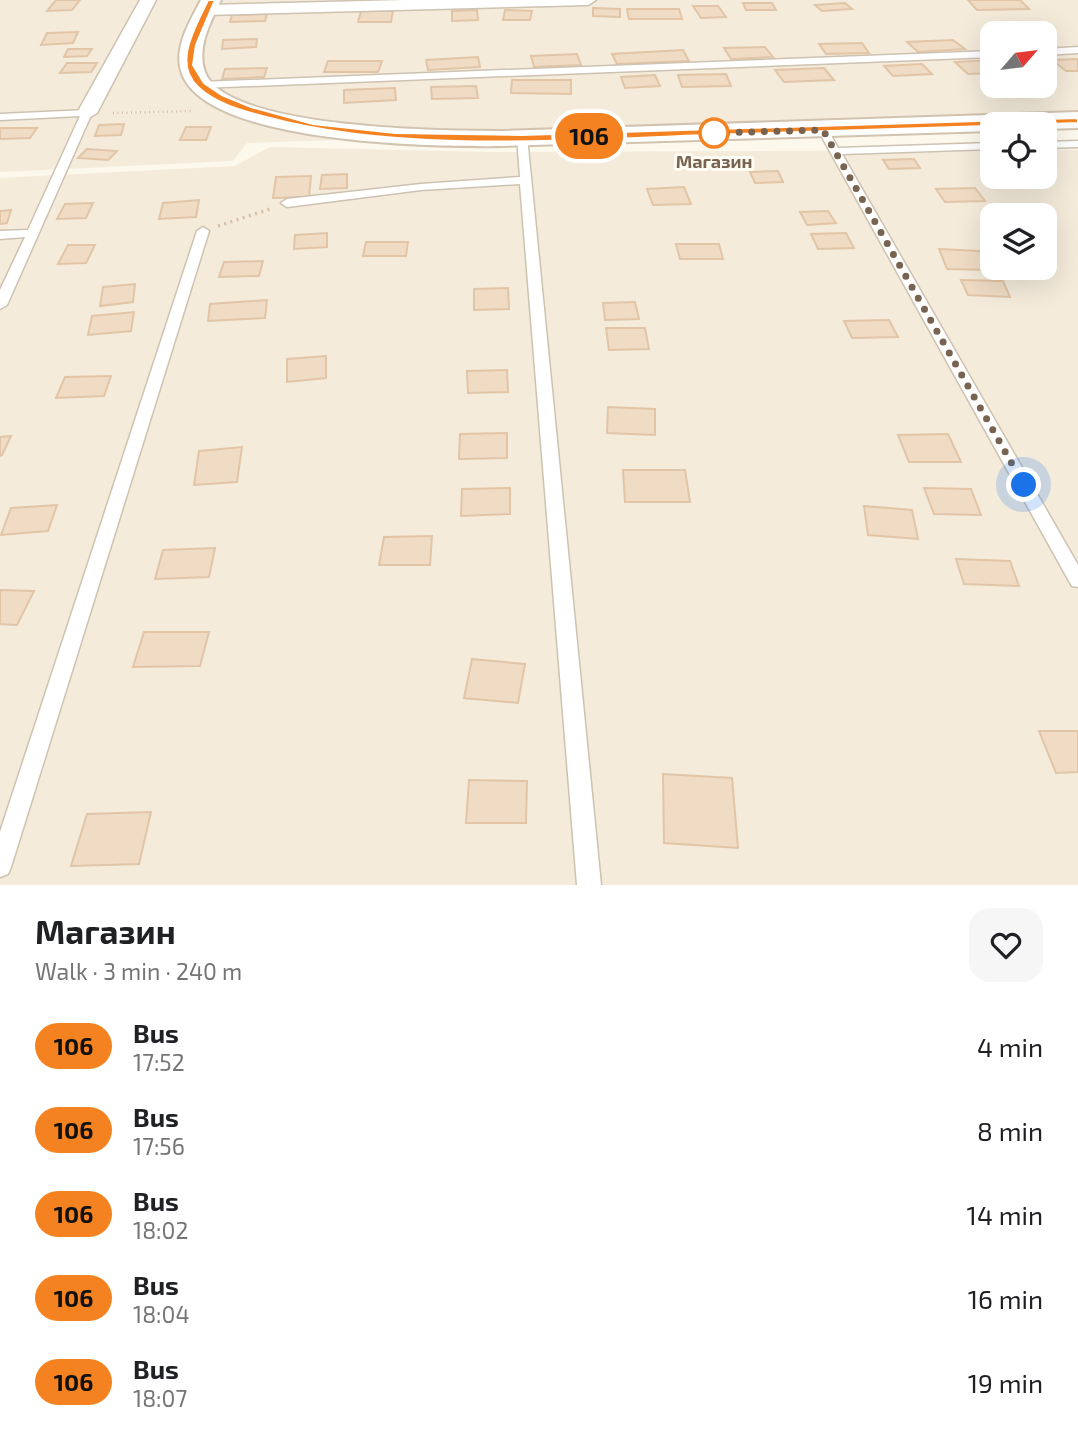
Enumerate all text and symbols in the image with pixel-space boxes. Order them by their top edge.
north arrow [980,21,1057,98]
map controls [980,21,1057,280]
button: locate [980,112,1057,189]
line badge: 106 [549,113,629,159]
marker: Магазин [699,118,729,148]
text: 106 [569,121,609,150]
place label: Магазин [676,150,752,172]
button: layers [980,203,1057,280]
your location [1006,467,1041,502]
button: heart [969,908,1043,982]
text: Магазин [35,911,176,951]
text: Walk · 3 min · 240 m [35,957,242,985]
text: Bus [133,1017,179,1048]
text: 106 [54,1031,93,1060]
text: 4 min [977,1031,1043,1062]
text: 17:52 [133,1048,185,1076]
text: Bus [133,1101,179,1132]
text: 106 [54,1115,93,1144]
text: 8 min [977,1115,1043,1146]
text: 17:56 [133,1132,185,1160]
text: Bus [133,1185,179,1216]
text: 106 [54,1199,93,1228]
text: 14 min [967,1199,1043,1230]
text: 18:02 [133,1216,188,1244]
text: Bus [133,1269,179,1300]
text: 106 [54,1283,93,1312]
text: 16 min [968,1283,1043,1314]
text: 18:04 [133,1300,190,1328]
text: Bus [133,1353,179,1384]
text: 106 [54,1367,93,1396]
text: 19 min [968,1367,1043,1398]
text: 18:07 [133,1384,187,1412]

